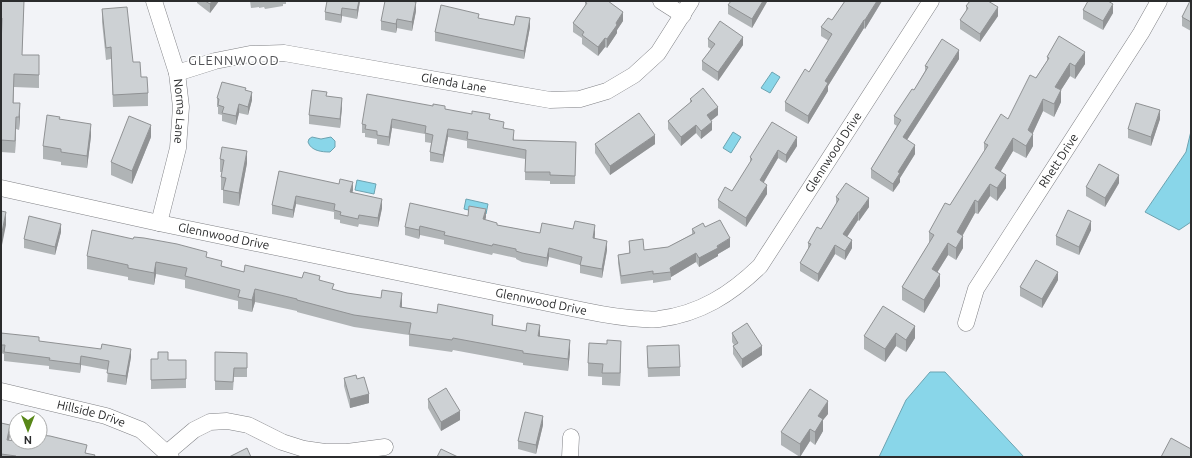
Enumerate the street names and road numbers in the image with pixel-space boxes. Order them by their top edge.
street label: Glenda Lane [420,70,488,95]
street label: Norma Lane [172,78,188,144]
street label: Glennwood Drive [802,109,864,195]
street label: Rhett Drive [1036,131,1080,190]
street label: Glennwood Drive [177,220,271,252]
street label: Glennwood Drive [494,286,588,317]
street label: Hillside Drive [56,398,127,429]

